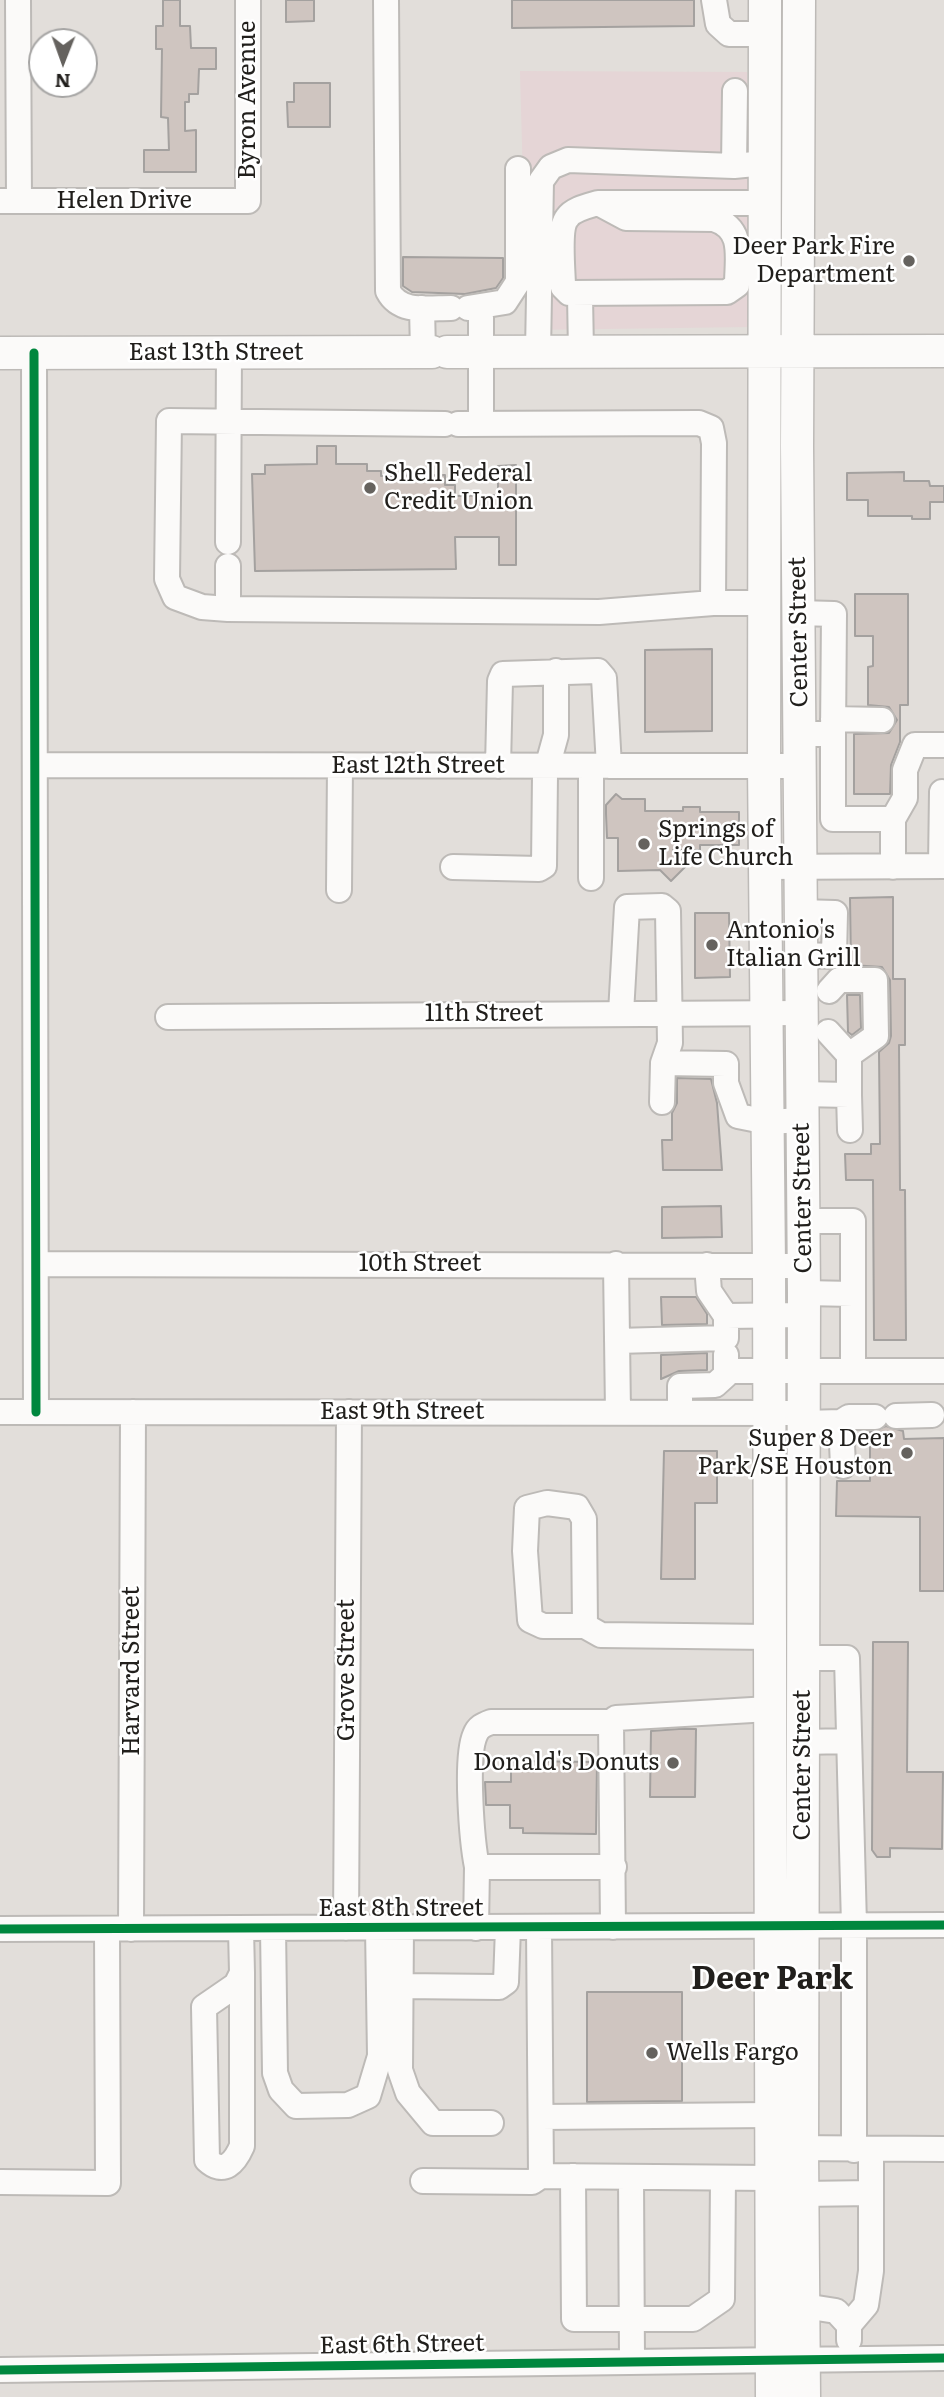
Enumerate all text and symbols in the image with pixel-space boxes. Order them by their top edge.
street label: Byron Avenue [234,20,262,180]
north arrow [28,28,98,98]
text: N [54,68,71,96]
street label: Helen Drive [56,187,192,215]
place label: Deer Park Fire Department [732,233,895,289]
marker: Deer Park Fire Department [901,253,917,269]
street label: East 13th Street [129,339,303,367]
place label: Shell Federal Credit Union [384,460,533,516]
marker: Shell Federal Credit Union [362,480,378,496]
street label: Center Street [783,556,815,708]
street label: East 12th Street [331,752,505,780]
place label: Springs of Life Church [658,816,793,872]
marker: Springs of Life Church [636,836,652,852]
place label: Antonio's Italian Grill [726,917,861,973]
marker: Antonio's Italian Grill [704,937,720,953]
street label: 11th Street [425,1000,543,1028]
street label: Center Street [787,1122,819,1274]
street label: 10th Street [359,1250,481,1278]
street label: East 9th Street [320,1398,484,1426]
place label: Super 8 Deer Park/SE Houston [697,1425,893,1481]
marker: Super 8 Deer Park/SE Houston [899,1445,915,1461]
street label: Harvard Street [118,1586,146,1756]
street label: Grove Street [333,1599,361,1741]
street label: Center Street [789,1690,817,1840]
place label: Donald's Donuts [473,1749,659,1777]
marker: Donald's Donuts [665,1755,681,1771]
street label: East 8th Street [318,1895,484,1923]
district label: Deer Park [691,1961,853,1999]
place label: Wells Fargo [666,2039,799,2067]
marker: Wells Fargo [644,2045,660,2061]
street label: East 6th Street [319,2329,485,2361]

